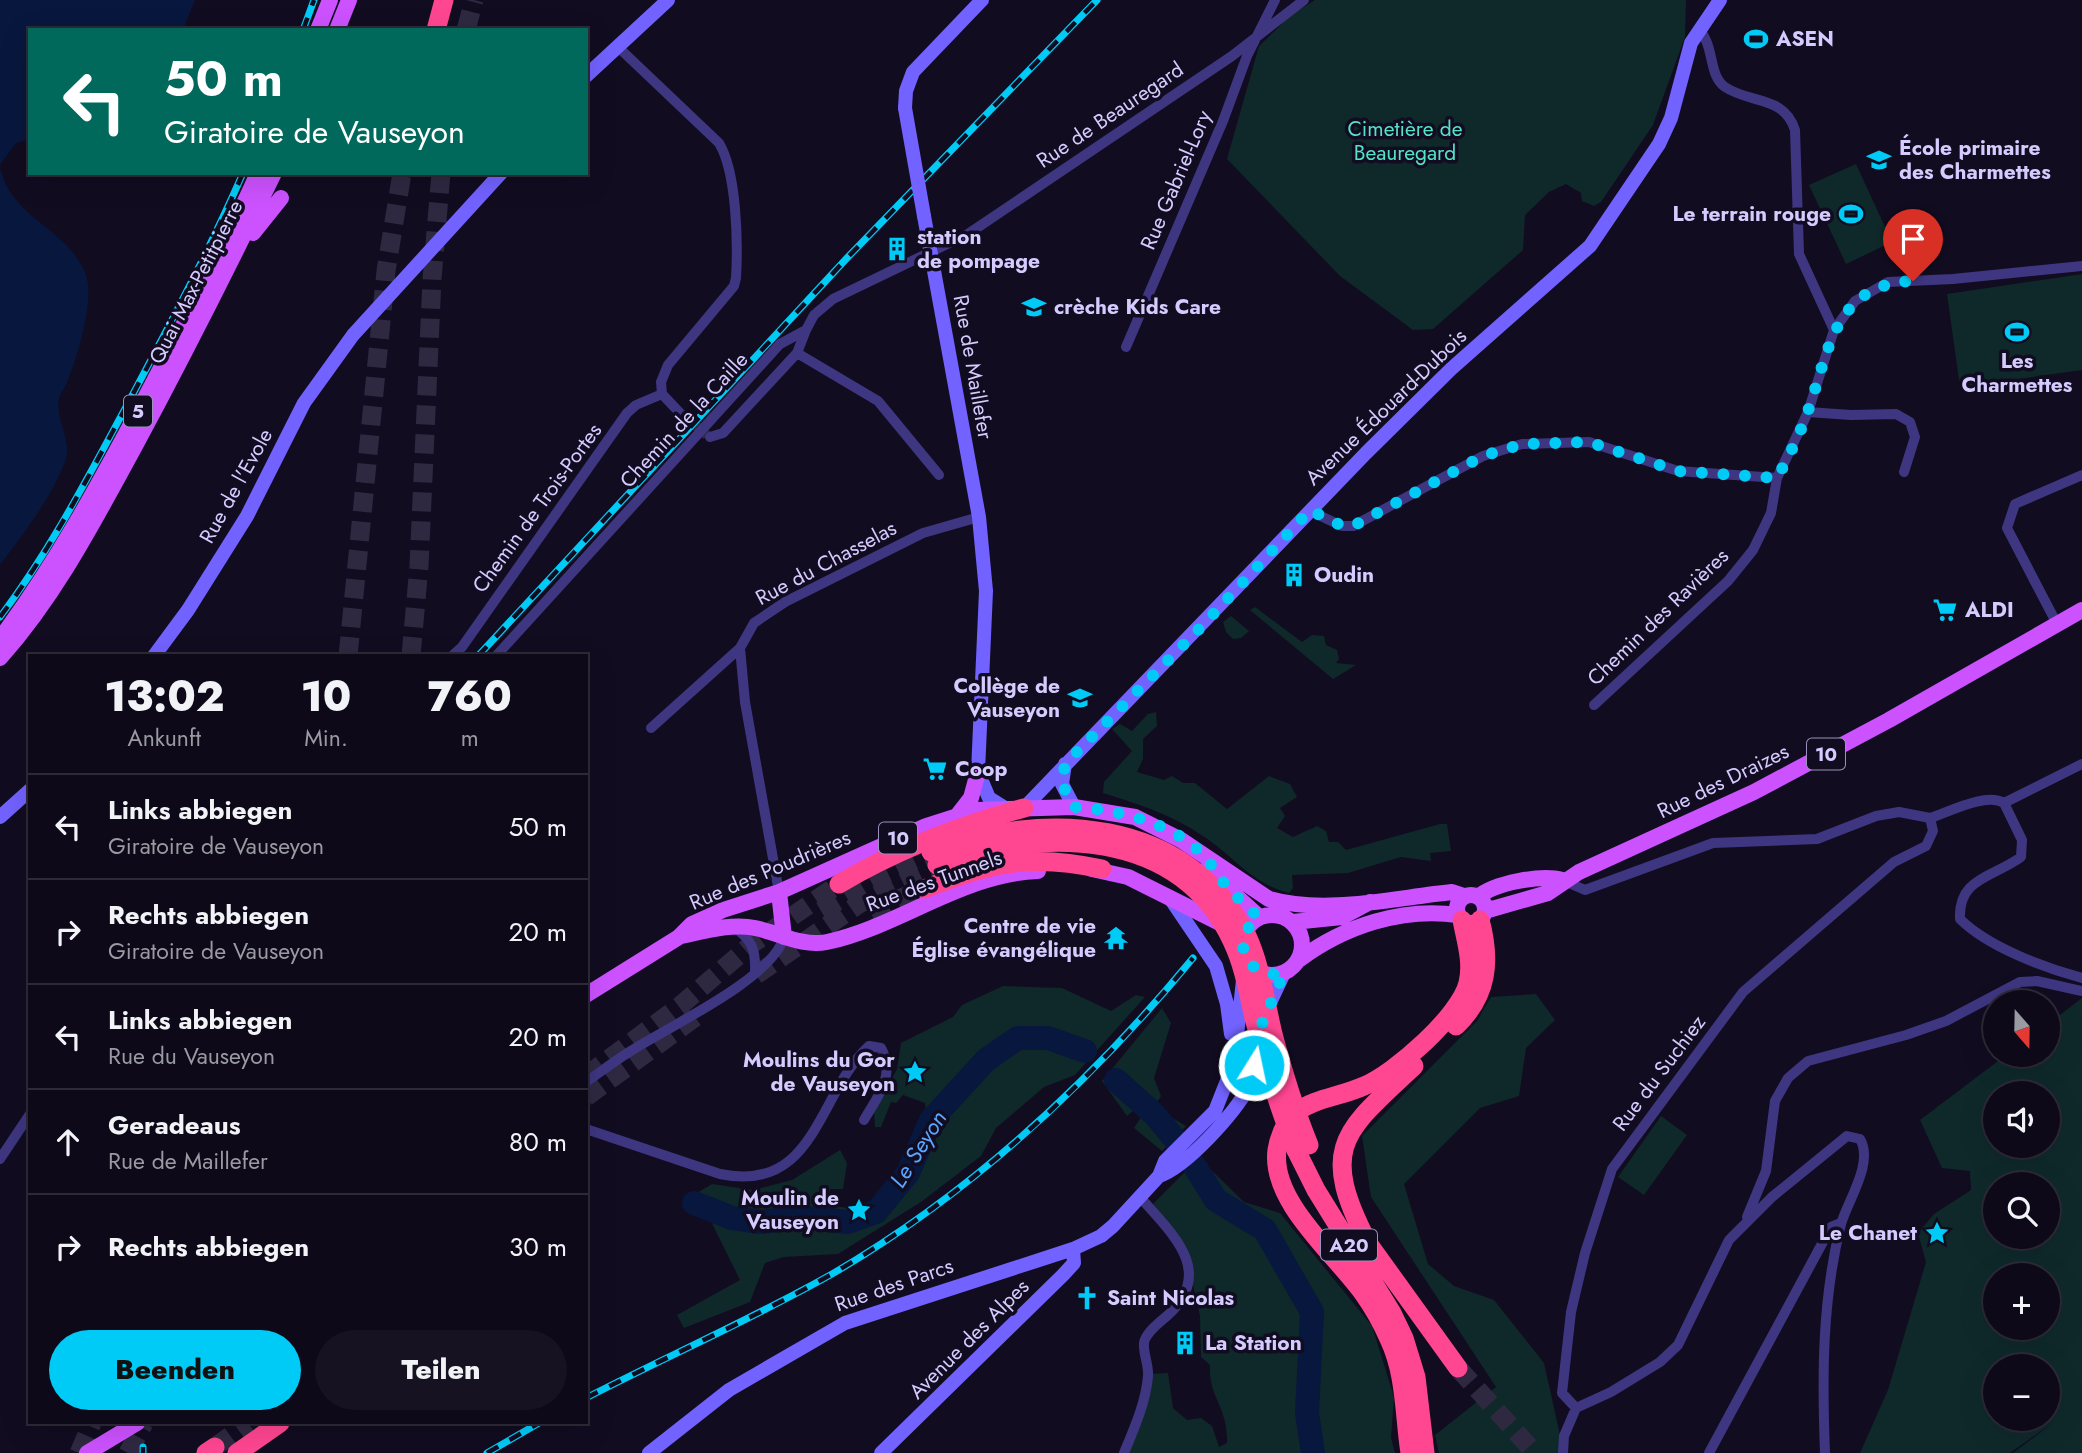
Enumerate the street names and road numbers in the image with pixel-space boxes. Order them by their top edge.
street label: Rue de Beauregard [1030,55,1190,175]
street label: Rue Gabriel-Lory [1133,105,1219,254]
street label: Quai Max-Petitpierre [142,195,250,369]
street label: Rue de Maillefer [946,292,1001,442]
street label: Avenue Édouard-Dubois [1299,322,1473,492]
street label: Chemin de la Caille [613,345,755,495]
road number: 5 [124,396,152,426]
street label: Chemin de Trois-Portes [465,417,609,599]
street label: Rue de l'Evole [192,423,280,549]
street label: Rue du Chasselas [750,513,902,613]
street label: Chemin des Ravières [1581,541,1735,693]
street label: Rue des Draizes [1652,736,1794,826]
road number: 10 [1807,738,1845,769]
road number: 10 [879,822,917,853]
street label: Rue des Poudrières [685,823,855,917]
street label: Rue des Tunnels [862,842,1006,920]
street label: Rue du Suchiez [1605,1008,1713,1137]
road number: A20 [1321,1230,1377,1260]
street label: Rue des Parcs [831,1251,957,1319]
street label: Avenue des Alpes [902,1272,1036,1406]

